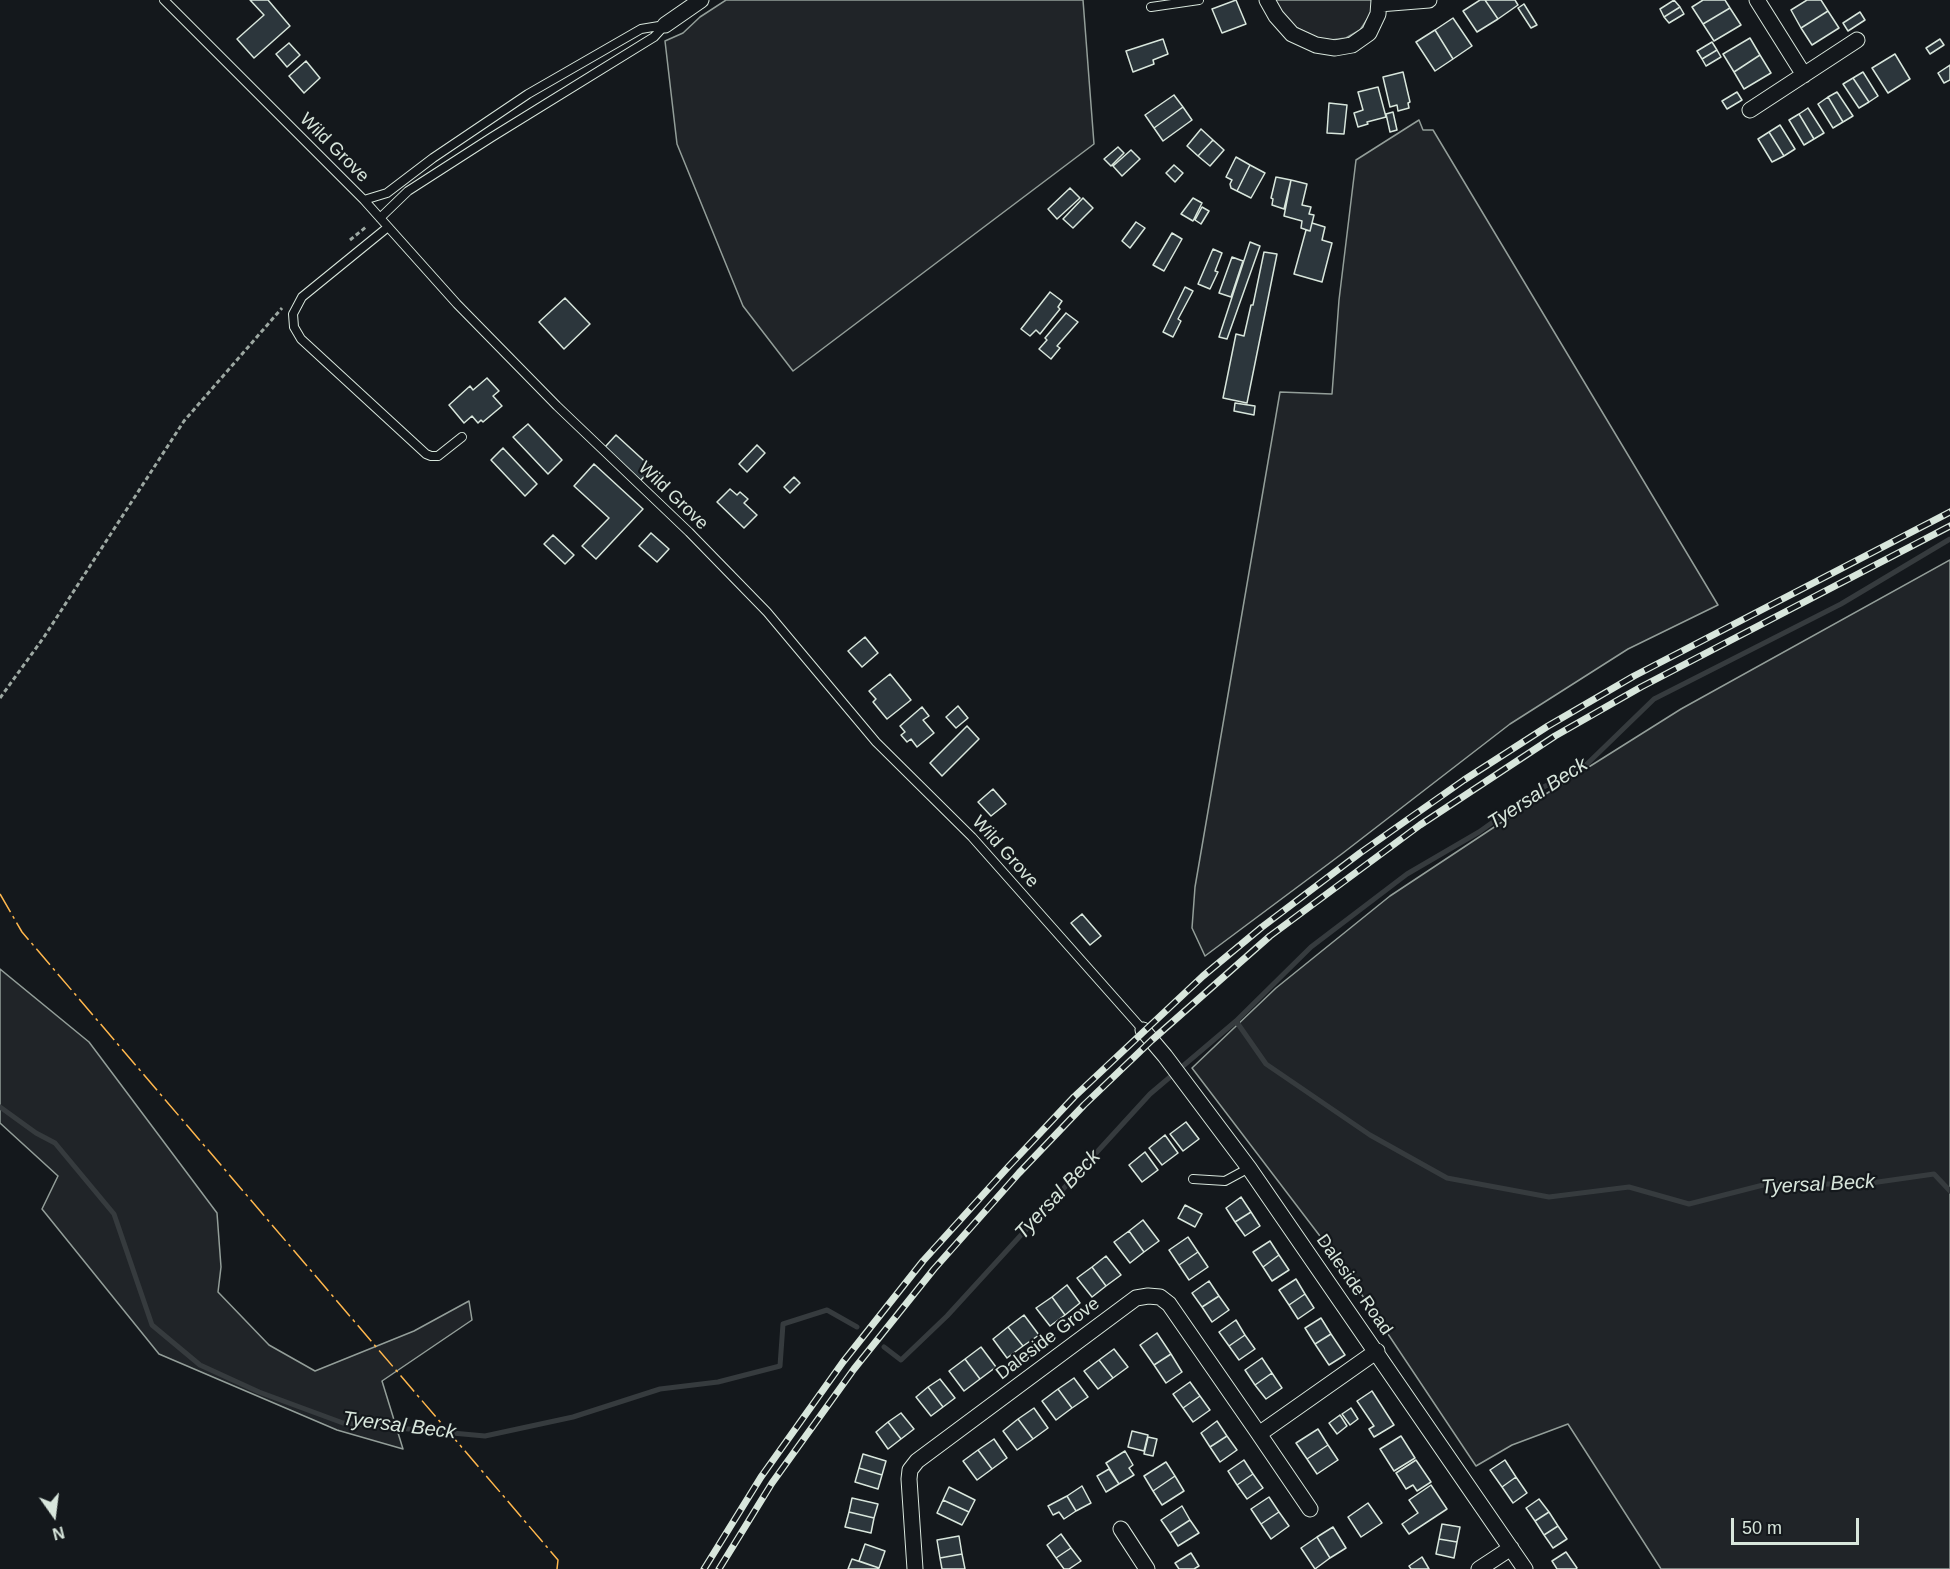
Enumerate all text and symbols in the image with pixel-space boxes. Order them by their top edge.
street label: Wild Grove [295,109,373,187]
street label: Wild Grove [633,457,713,535]
water label: Tyersal Beck [1484,753,1592,835]
street label: Wild Grove [967,812,1043,892]
water label: Tyersal Beck [1010,1145,1106,1245]
water label: Tyersal Beck [1760,1170,1876,1200]
street label: Daleside Road [1311,1230,1397,1340]
street label: Daleside Grove [992,1293,1104,1385]
water label: Tyersal Beck [341,1407,457,1445]
north arrow [24,1485,84,1545]
scale bar [1734,1506,1862,1544]
text: 50 m [1742,1518,1782,1538]
text: N [51,1523,66,1543]

